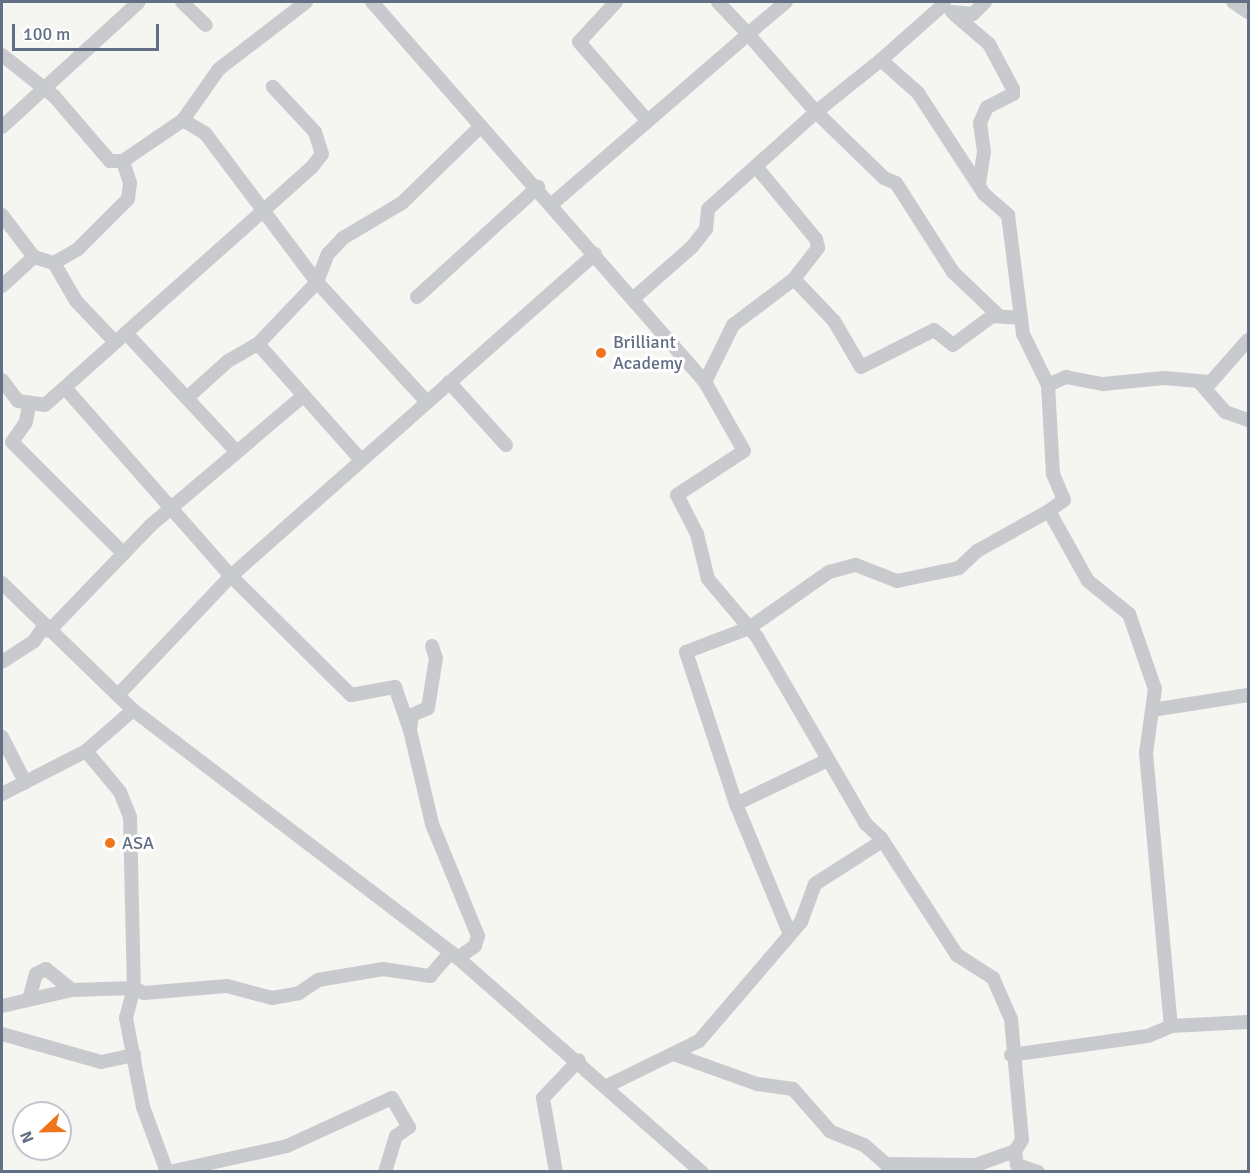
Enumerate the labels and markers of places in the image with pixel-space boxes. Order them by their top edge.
place label: Brilliant Academy [613,332,682,374]
marker: Brilliant Academy [594,346,608,360]
place label: ASA [122,832,154,854]
marker: ASA [103,836,117,850]

